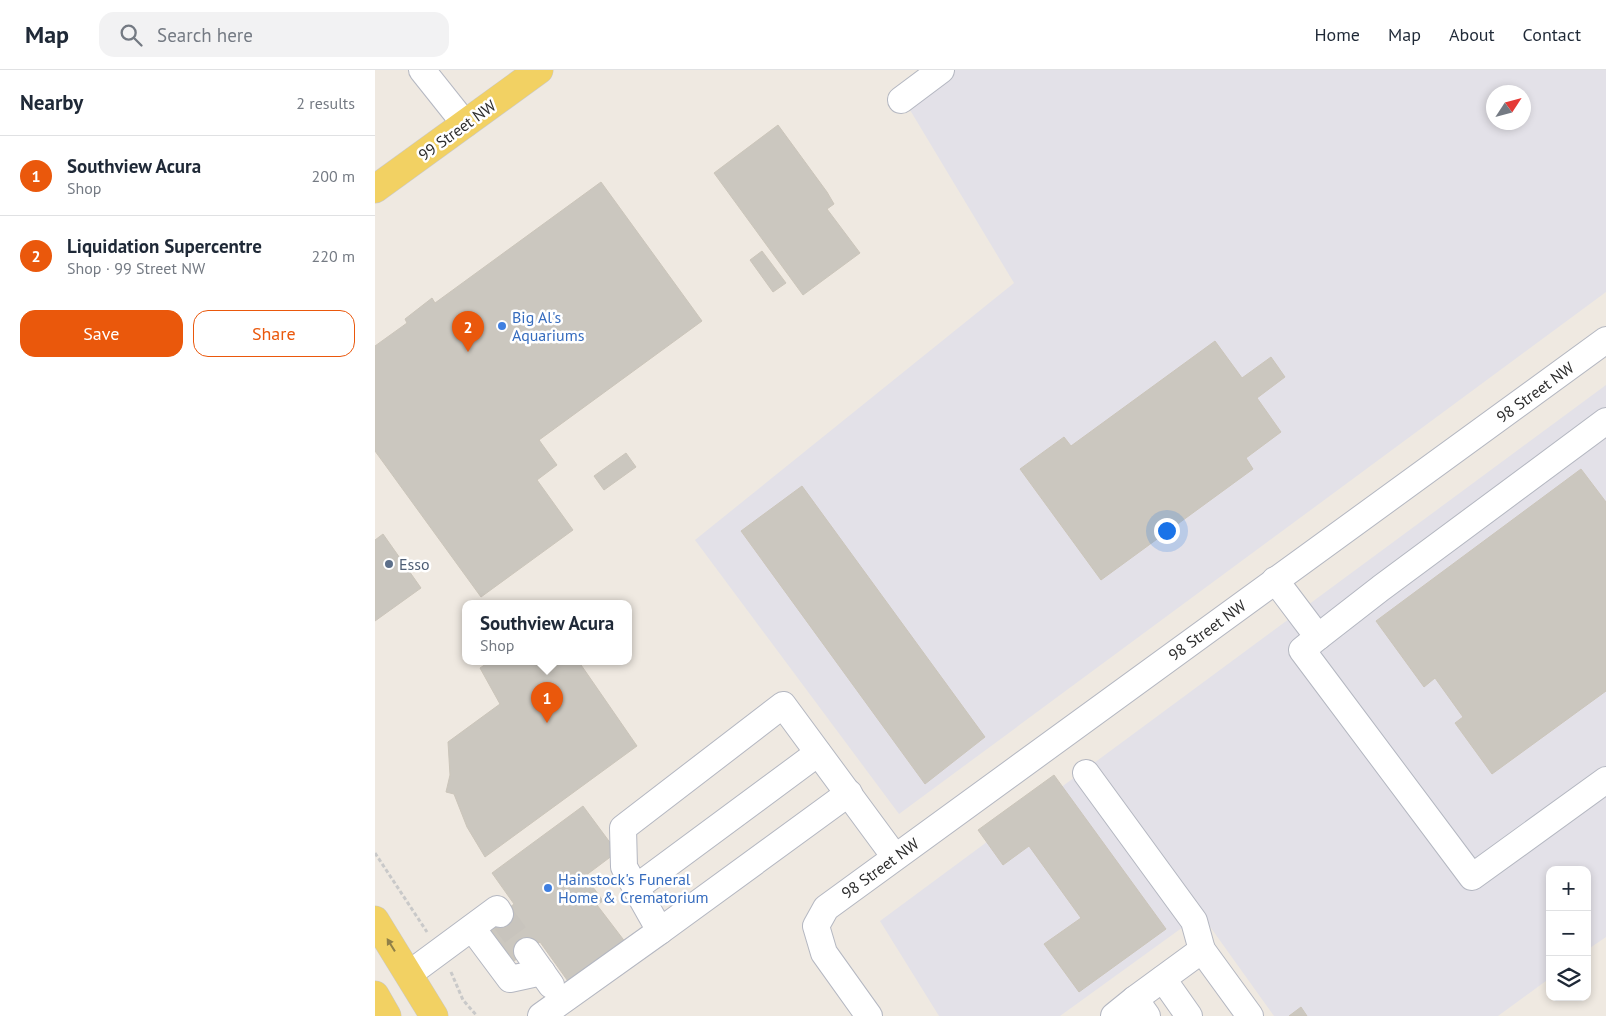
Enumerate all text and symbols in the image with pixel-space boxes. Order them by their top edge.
search box [99,12,449,57]
text: Map [25,19,69,50]
icon: search [117,21,145,49]
text: Search here [157,23,253,47]
text: Home [1314,23,1360,46]
text: Map [1388,23,1421,46]
text: About [1449,23,1495,46]
text: Contact [1523,23,1581,46]
north arrow [1486,85,1531,130]
text: Nearby [20,89,83,116]
text: 2 results [296,93,355,113]
street label: 99 Street NW [414,95,500,165]
text: Southview Acura [67,154,201,178]
text: 1 [31,166,41,186]
text: 200 m [312,166,355,186]
text: Shop [67,178,101,198]
text: Liquidation Supercentre [67,234,262,258]
text: 2 [31,246,41,266]
text: 220 m [312,246,355,266]
text: Shop · 99 Street NW [67,258,205,278]
place label: Big Al's Aquariums [512,307,585,345]
button: Save [20,310,183,357]
button: Share [193,310,355,357]
pin: 2 [452,311,484,352]
marker: Big Al's Aquariums [496,320,508,332]
street label: 98 Street NW [1492,357,1578,427]
your location [1154,518,1180,544]
place label: Esso [399,554,430,574]
marker: Esso [383,558,395,570]
street label: 98 Street NW [1164,595,1250,665]
popup [462,600,632,665]
text: Southview Acura [480,611,614,635]
text: Shop [480,635,514,655]
pin: 1 [531,682,563,723]
street label: 98 Street NW [837,833,923,903]
map controls [1546,866,1591,1001]
button: + [1546,866,1591,911]
place label: Hainstock's Funeral Home & Crematorium [558,869,709,907]
marker: Hainstock's Funeral Home & Crematorium [542,882,554,894]
button: − [1546,911,1591,956]
one-way arrow [386,938,395,951]
button: layers [1546,956,1591,1001]

